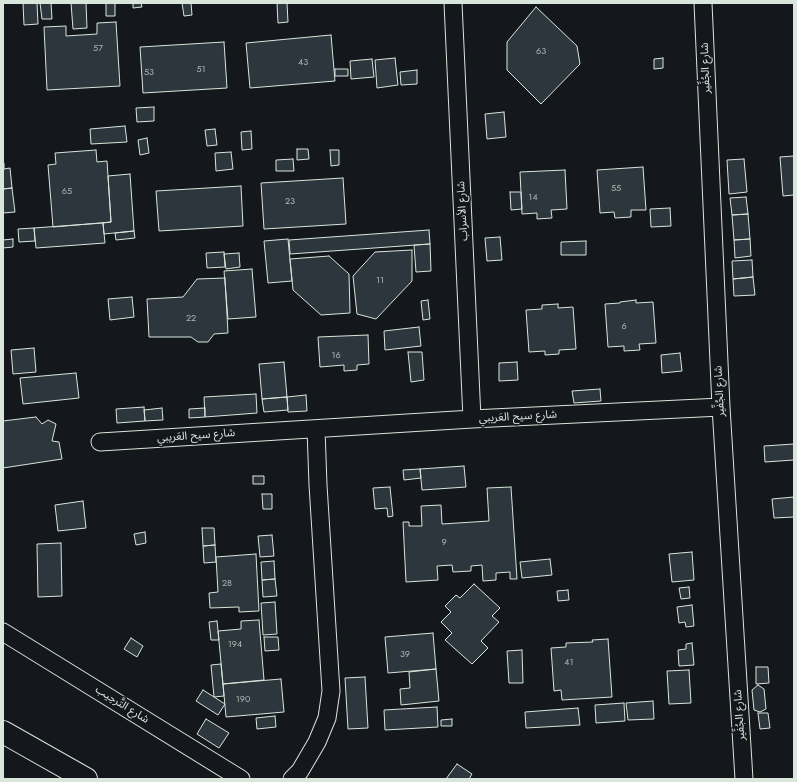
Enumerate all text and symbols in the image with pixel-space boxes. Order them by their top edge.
street label: شارع الجُفِّير [699,42,713,94]
house number: 57 [93,44,103,54]
house number: 63 [536,47,546,57]
house number: 43 [298,58,308,68]
house number: 51 [196,65,206,75]
house number: 53 [144,68,154,78]
street label: شارع الأسراب [455,181,471,241]
house number: 55 [611,184,621,194]
house number: 65 [62,187,72,197]
house number: 14 [528,193,538,203]
house number: 23 [285,197,295,207]
house number: 11 [376,276,384,286]
house number: 22 [186,314,196,324]
house number: 6 [621,322,627,332]
house number: 16 [331,351,341,361]
street label: شارع الجُفِّير [712,365,728,417]
street label: شارع سيح العَريبي [479,408,557,426]
street label: شارع سيح العَريبي [156,427,236,445]
house number: 9 [441,538,447,548]
house number: 28 [222,579,232,589]
house number: 194 [228,640,242,650]
house number: 39 [400,650,410,660]
house number: 41 [564,658,574,668]
street label: شارع التَّرحِيب [93,683,151,727]
street label: شارع الجُفِّير [732,689,748,741]
house number: 190 [236,695,250,705]

